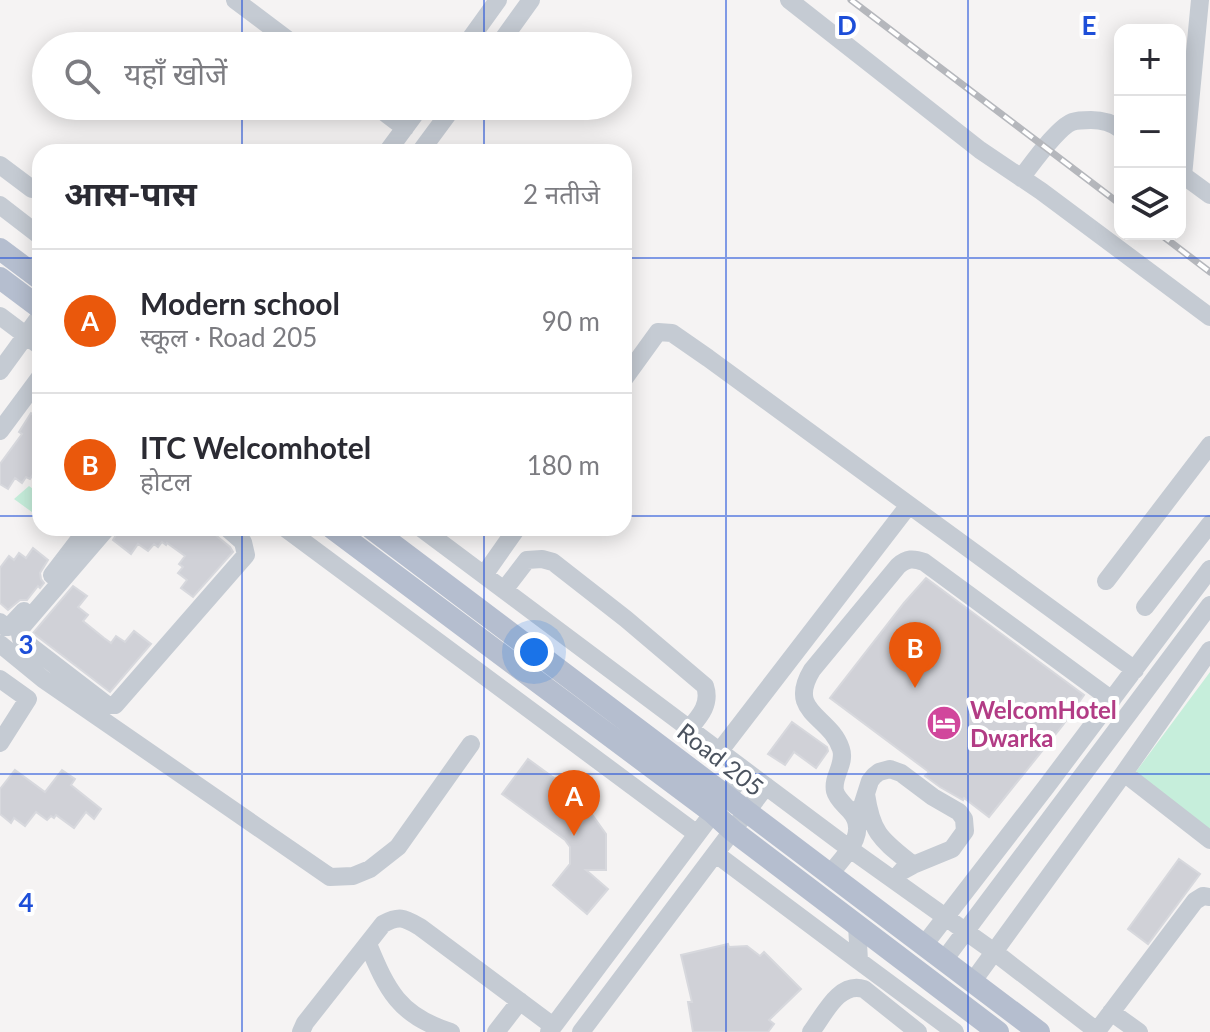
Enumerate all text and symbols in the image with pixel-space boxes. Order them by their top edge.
text: D [837,9,857,41]
text: E [1082,9,1096,41]
map controls [1114,24,1186,240]
button: + [1114,24,1186,96]
search box [32,32,632,120]
icon: search [60,54,104,98]
text: यहाँ खोजें [124,55,227,91]
button: − [1114,96,1186,168]
button: layers [1114,168,1186,240]
text: आस-पास [64,172,197,213]
text: 2 नतीजे [523,178,600,210]
text: Modern school [140,285,340,321]
text: A [81,305,99,337]
text: 90 m [542,305,600,337]
text: स्कूल · Road 205 [140,321,317,353]
text: ITC Welcomhotel [140,429,371,465]
text: B [81,449,99,481]
text: 180 m [527,449,600,481]
text: होटल [140,465,191,497]
pin: B [889,622,941,688]
text: 3 [18,628,34,660]
your location [514,632,554,672]
place label: WelcomHotel Dwarka [970,695,1117,752]
hotel icon: WelcomHotel Dwarka [925,704,963,742]
street label: Road 205 [672,716,770,802]
pin: A [548,770,600,836]
text: 4 [18,886,34,918]

